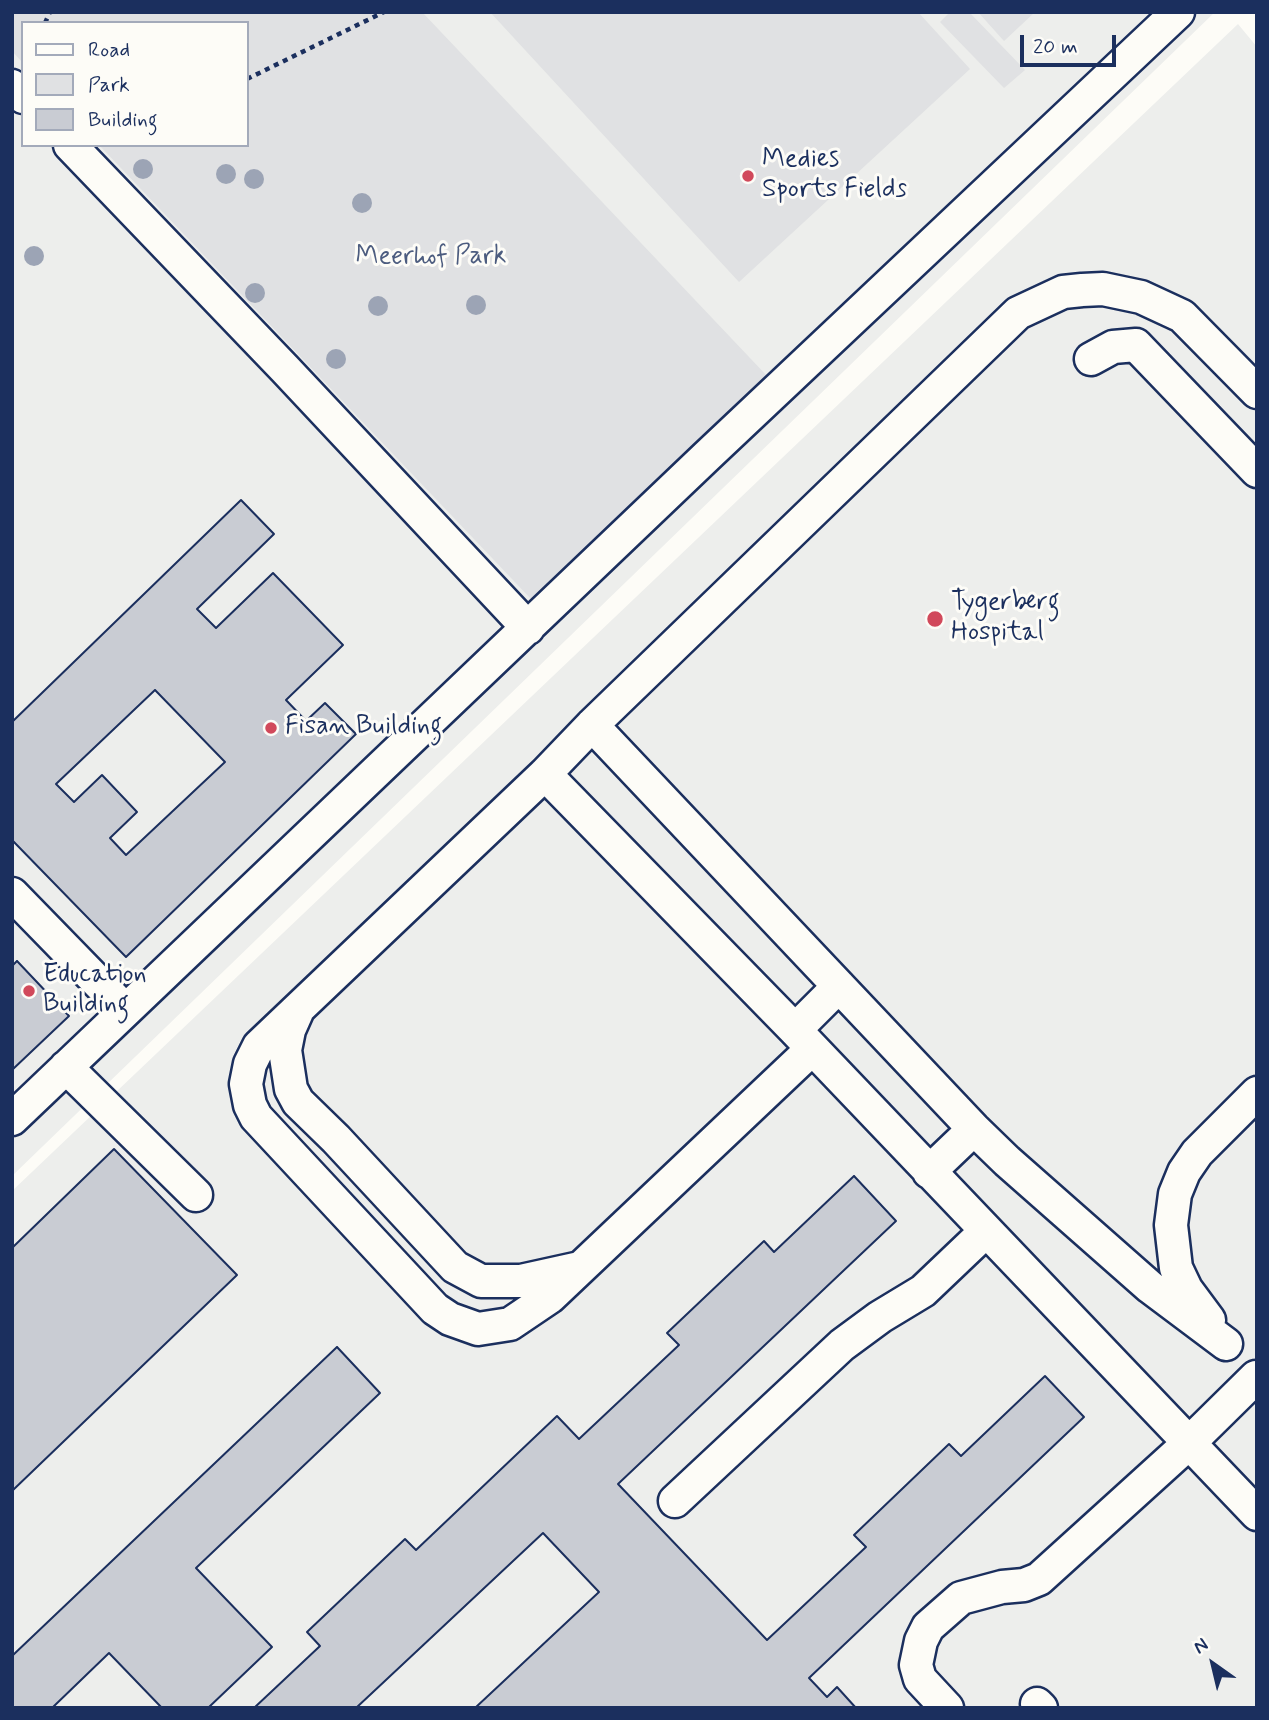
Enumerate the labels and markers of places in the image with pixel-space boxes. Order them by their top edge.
place label: Medies Sports Fields [762,145,907,206]
marker: Medies Sports Fields [740,168,756,184]
place label: Tygerberg Hospital [951,588,1060,650]
marker: Tygerberg Hospital [925,609,945,629]
place label: Fisan Building [285,712,442,744]
marker: Fisan Building [263,720,279,736]
place label: Education Building [43,960,147,1021]
marker: Education Building [21,983,37,999]

